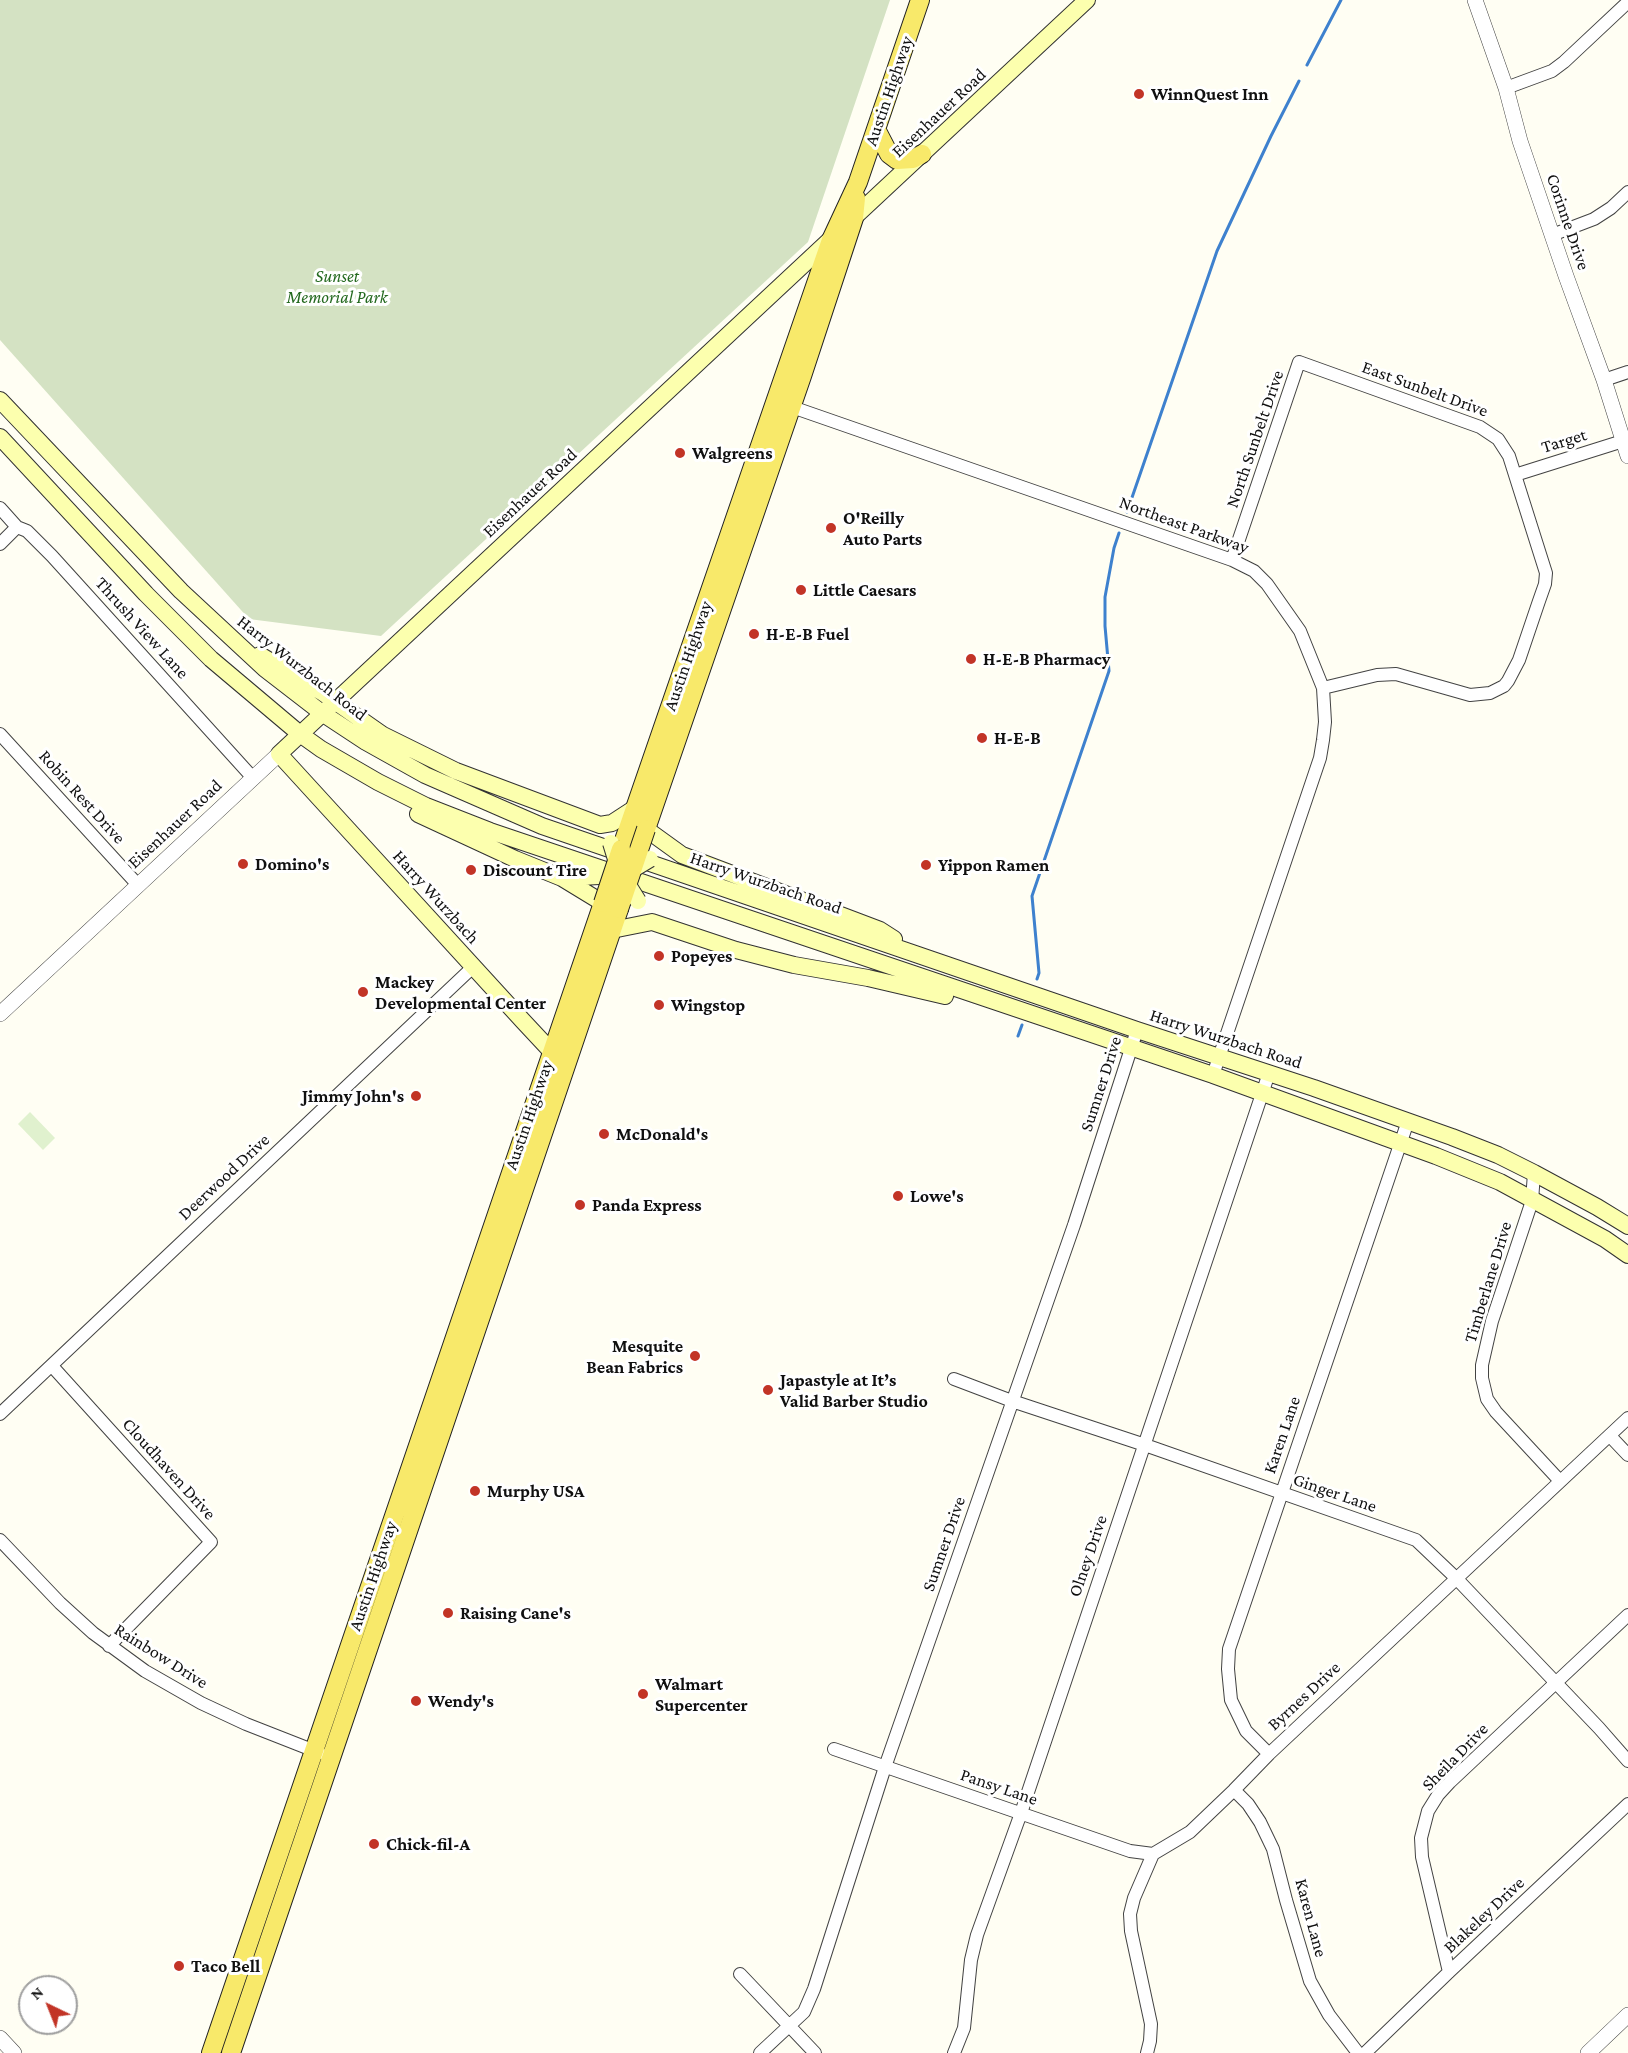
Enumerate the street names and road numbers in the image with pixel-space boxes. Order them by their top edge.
street label: Austin Highway [860,33,918,149]
street label: Eisenhauer Road [887,64,991,162]
street label: Corinne Drive [1541,171,1595,273]
street label: East Sunbelt Drive [1359,356,1491,422]
street label: North Sunbelt Drive [1221,367,1289,511]
street label: Target [1539,424,1589,458]
street label: Eisenhauer Road [478,444,582,542]
street label: Northeast Parkway [1116,491,1252,559]
street label: Thrush View Lane [91,573,193,683]
street label: Austin Highway [659,598,717,714]
street label: Harry Wurzbach Road [233,611,371,725]
street label: Robin Rest Drive [34,746,130,848]
street label: Eisenhauer Road [123,775,227,873]
street label: Harry Wurzbach [388,846,484,948]
street label: Harry Wurzbach Road [687,847,845,919]
street label: Harry Wurzbach Road [1147,1004,1305,1074]
street label: Sumner Drive [1075,1034,1127,1134]
street label: Austin Highway [500,1057,558,1173]
street label: Deerwood Drive [174,1129,274,1225]
street label: Timberlane Drive [1459,1219,1517,1345]
street label: Karen Lane [1259,1393,1305,1477]
street label: Cloudhaven Drive [118,1414,220,1524]
street label: Ginger Lane [1290,1469,1380,1517]
street label: Sumner Drive [918,1494,970,1594]
street label: Olney Drive [1064,1512,1112,1600]
street label: Austin Highway [344,1518,402,1634]
street label: Rainbow Drive [110,1619,212,1693]
street label: Byrnes Drive [1263,1657,1345,1735]
street label: Sheila Drive [1417,1718,1493,1796]
street label: Pansy Lane [958,1764,1040,1810]
street label: Blakeley Drive [1439,1872,1529,1958]
street label: Karen Lane [1290,1876,1332,1960]

